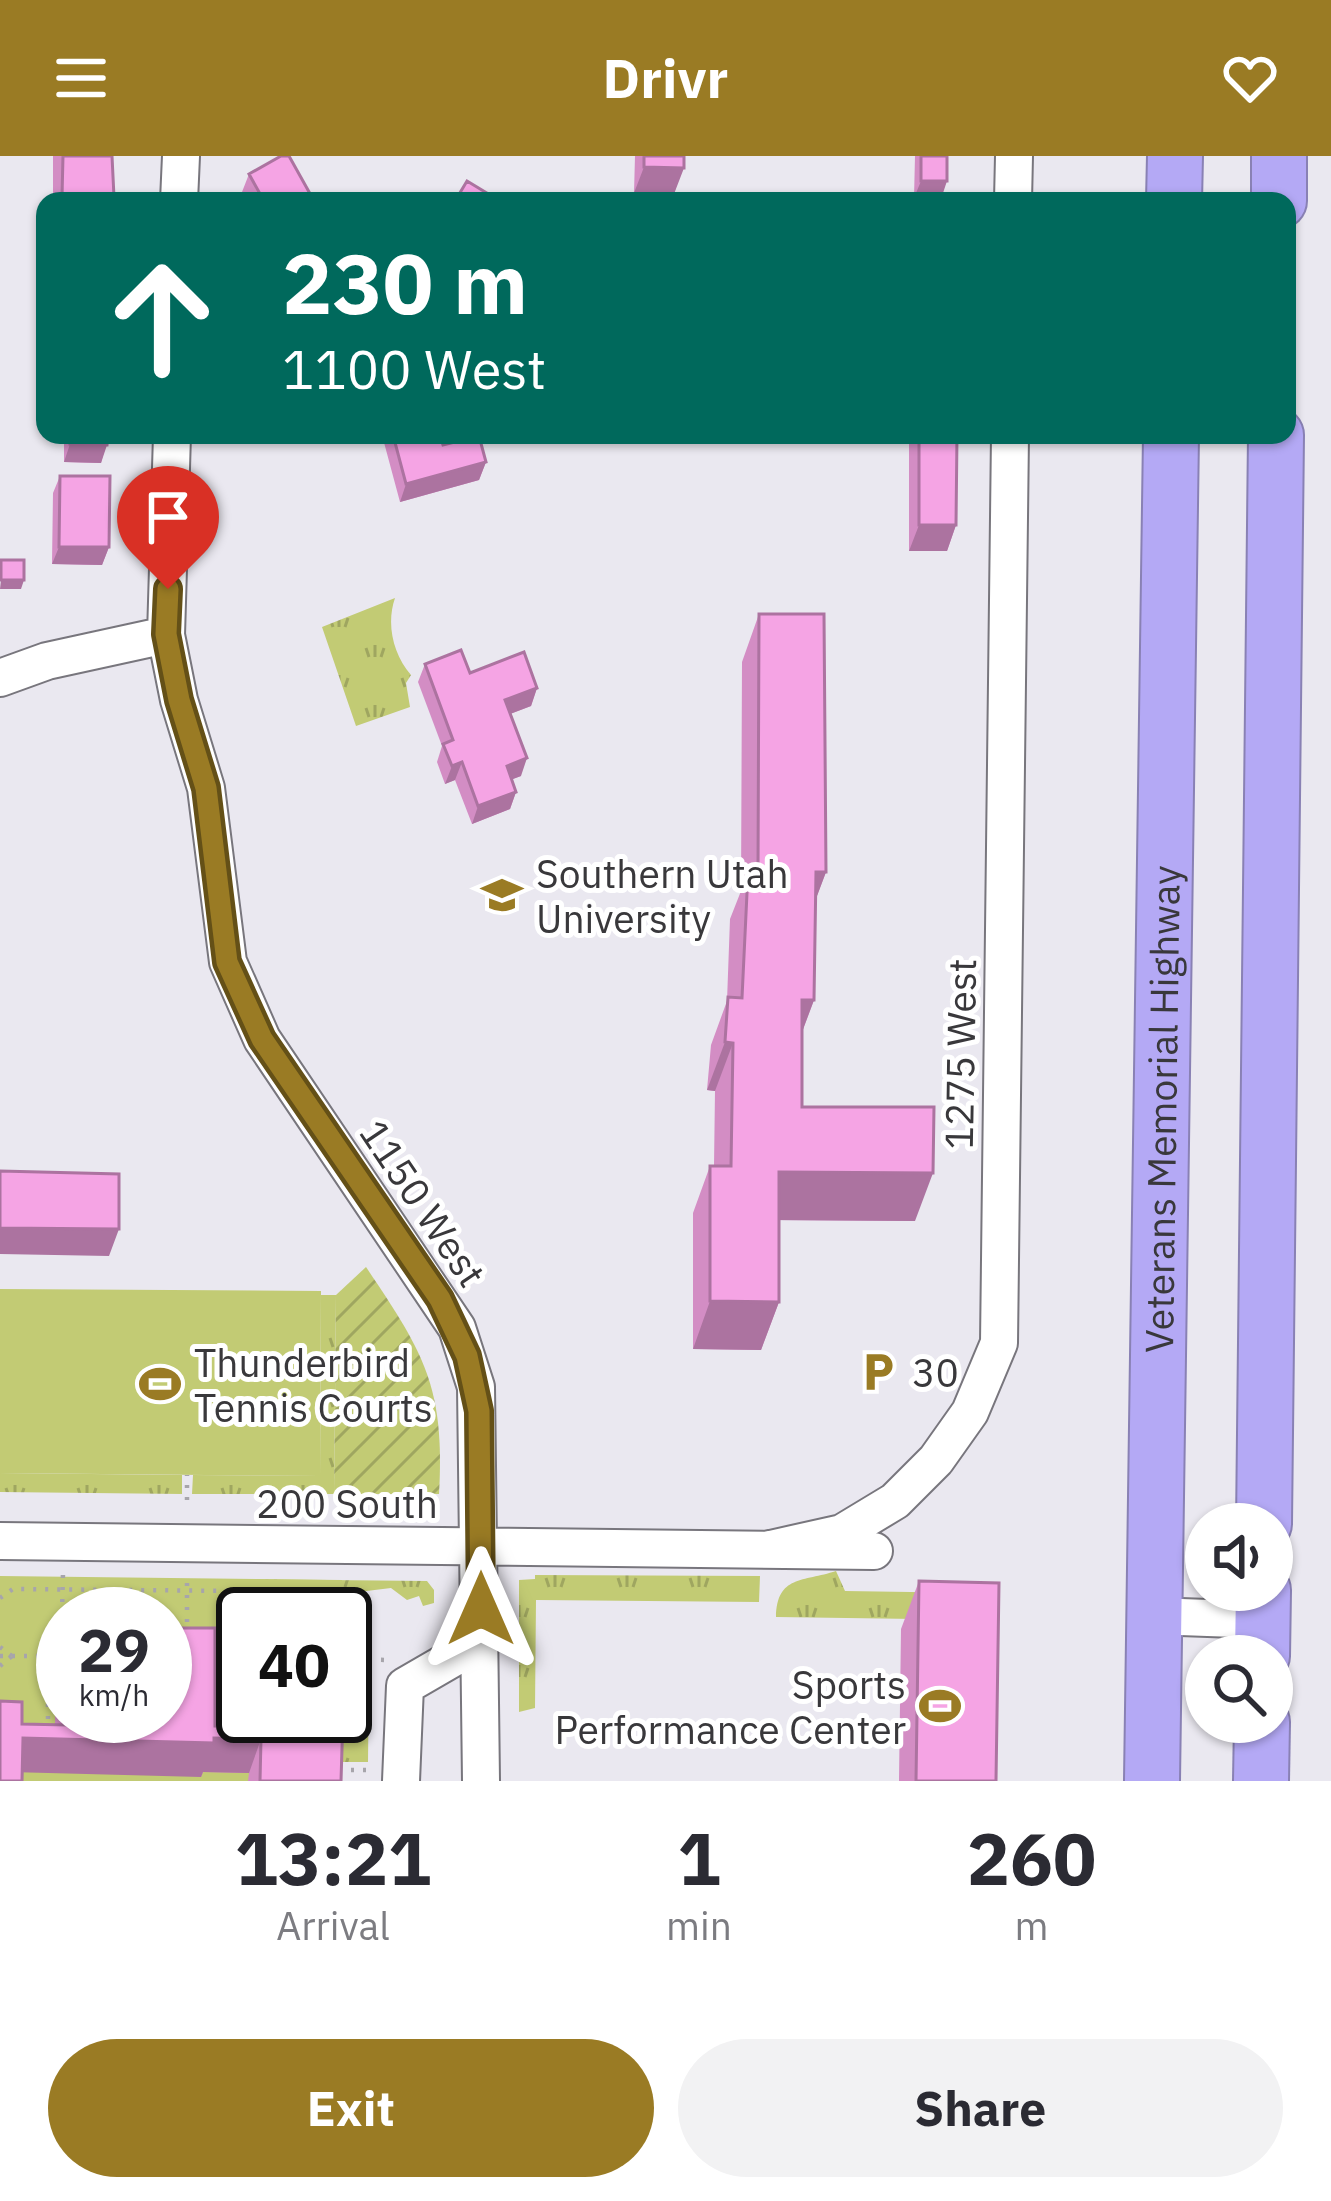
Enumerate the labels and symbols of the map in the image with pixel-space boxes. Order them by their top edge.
pin [117,466,219,589]
place label: Southern Utah University [536,848,789,944]
street label: Veterans Memorial Highway [1133,865,1190,1353]
school or university icon: Southern Utah University [479,872,525,918]
street label: 1275 West [933,958,987,1150]
street label: 1150 West [349,1110,497,1296]
place label: Thunderbird Tennis Courts [194,1337,433,1433]
place label: 30 [912,1347,959,1398]
parking icon: 30 [855,1349,901,1395]
sports icon: Thunderbird Tennis Courts [137,1361,183,1407]
street label: 200 South [256,1478,438,1529]
position arrow [418,1546,544,1672]
speed limit sign: 40 [216,1587,372,1743]
place label: Sports Performance Center [555,1659,906,1755]
sports icon: Sports Performance Center [917,1683,963,1729]

